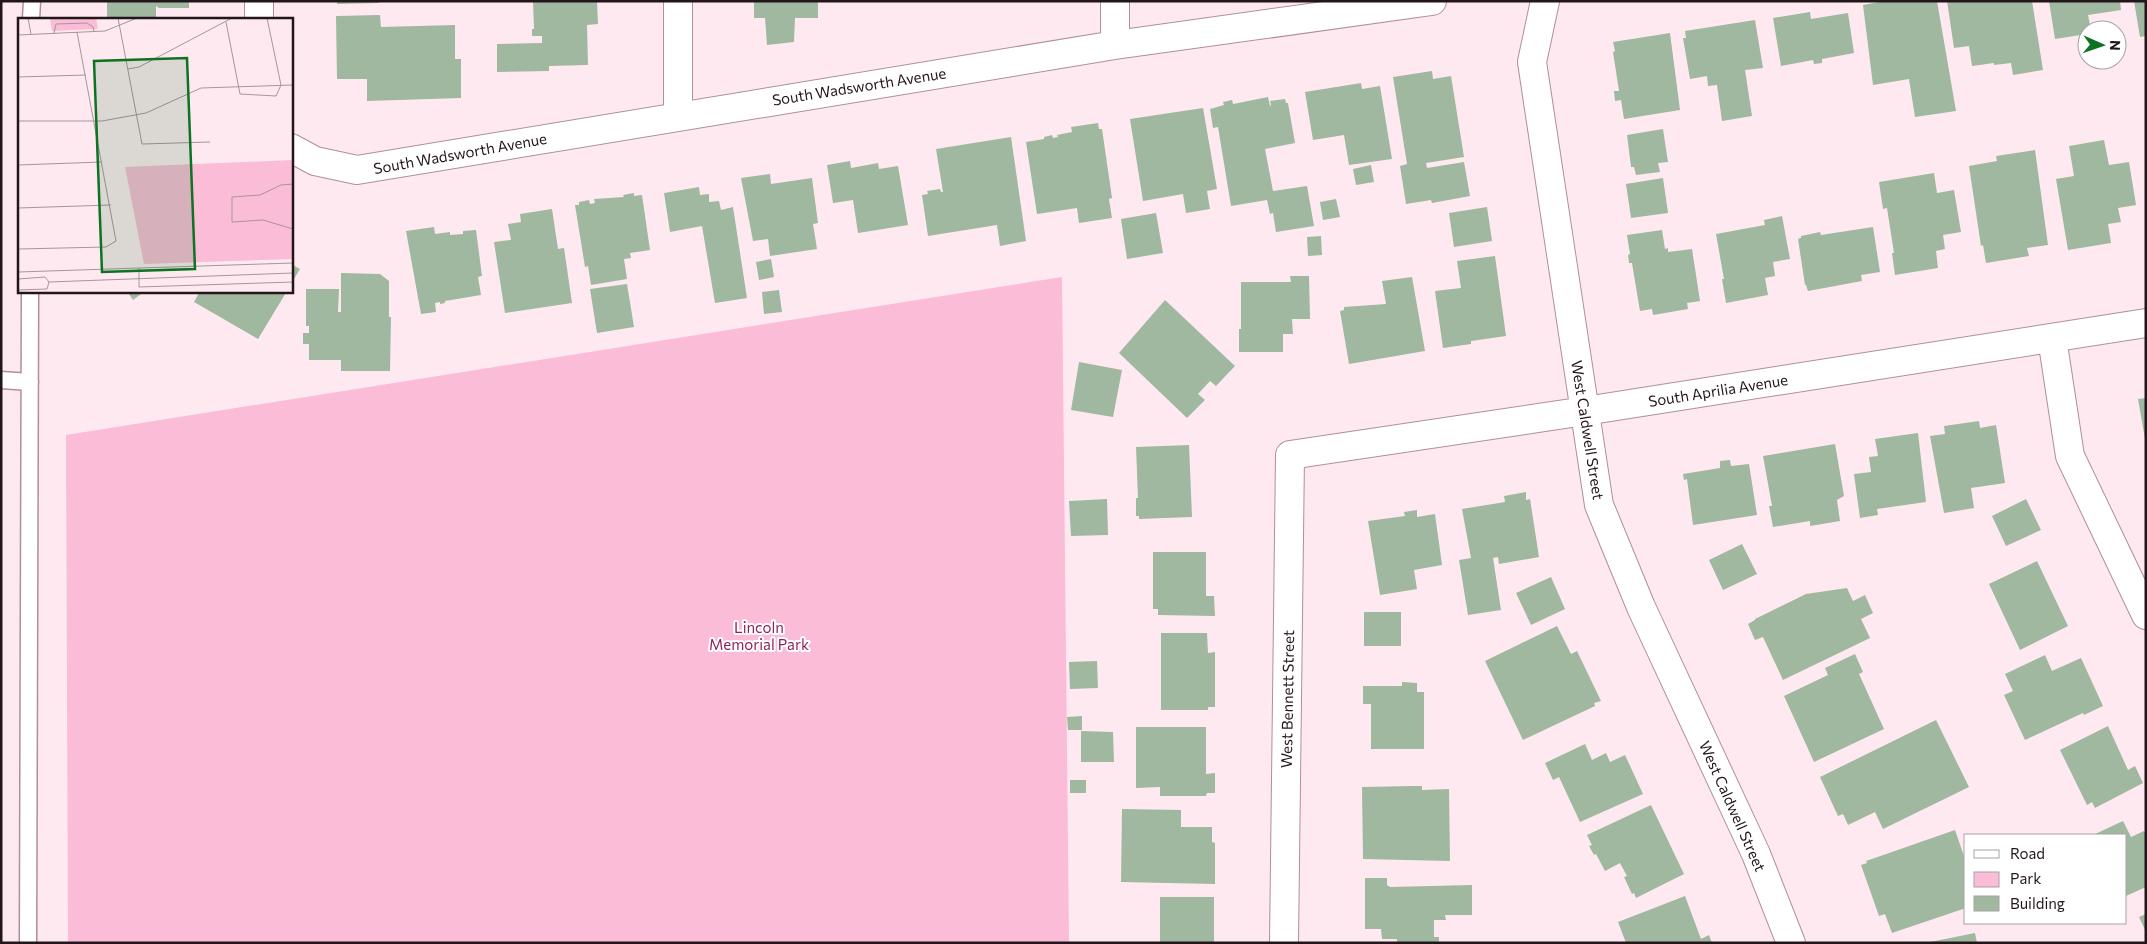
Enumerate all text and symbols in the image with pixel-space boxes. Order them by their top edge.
inset map [18,18,292,292]
north arrow [2077,20,2127,70]
text: N [2107,40,2124,51]
street label: South Wadsworth Avenue [771,63,947,109]
street label: South Wadsworth Avenue [372,129,548,177]
street label: West Caldwell Street [1568,359,1608,501]
street label: South Aprilia Avenue [1647,370,1789,410]
park label: Lincoln Memorial Park [709,618,809,653]
street label: West Bennett Street [1277,630,1297,768]
street label: West Caldwell Street [1696,738,1770,874]
legend [1964,834,2127,924]
text: Road [2010,844,2045,862]
text: Park [2010,869,2041,887]
text: Building [2010,894,2065,912]

